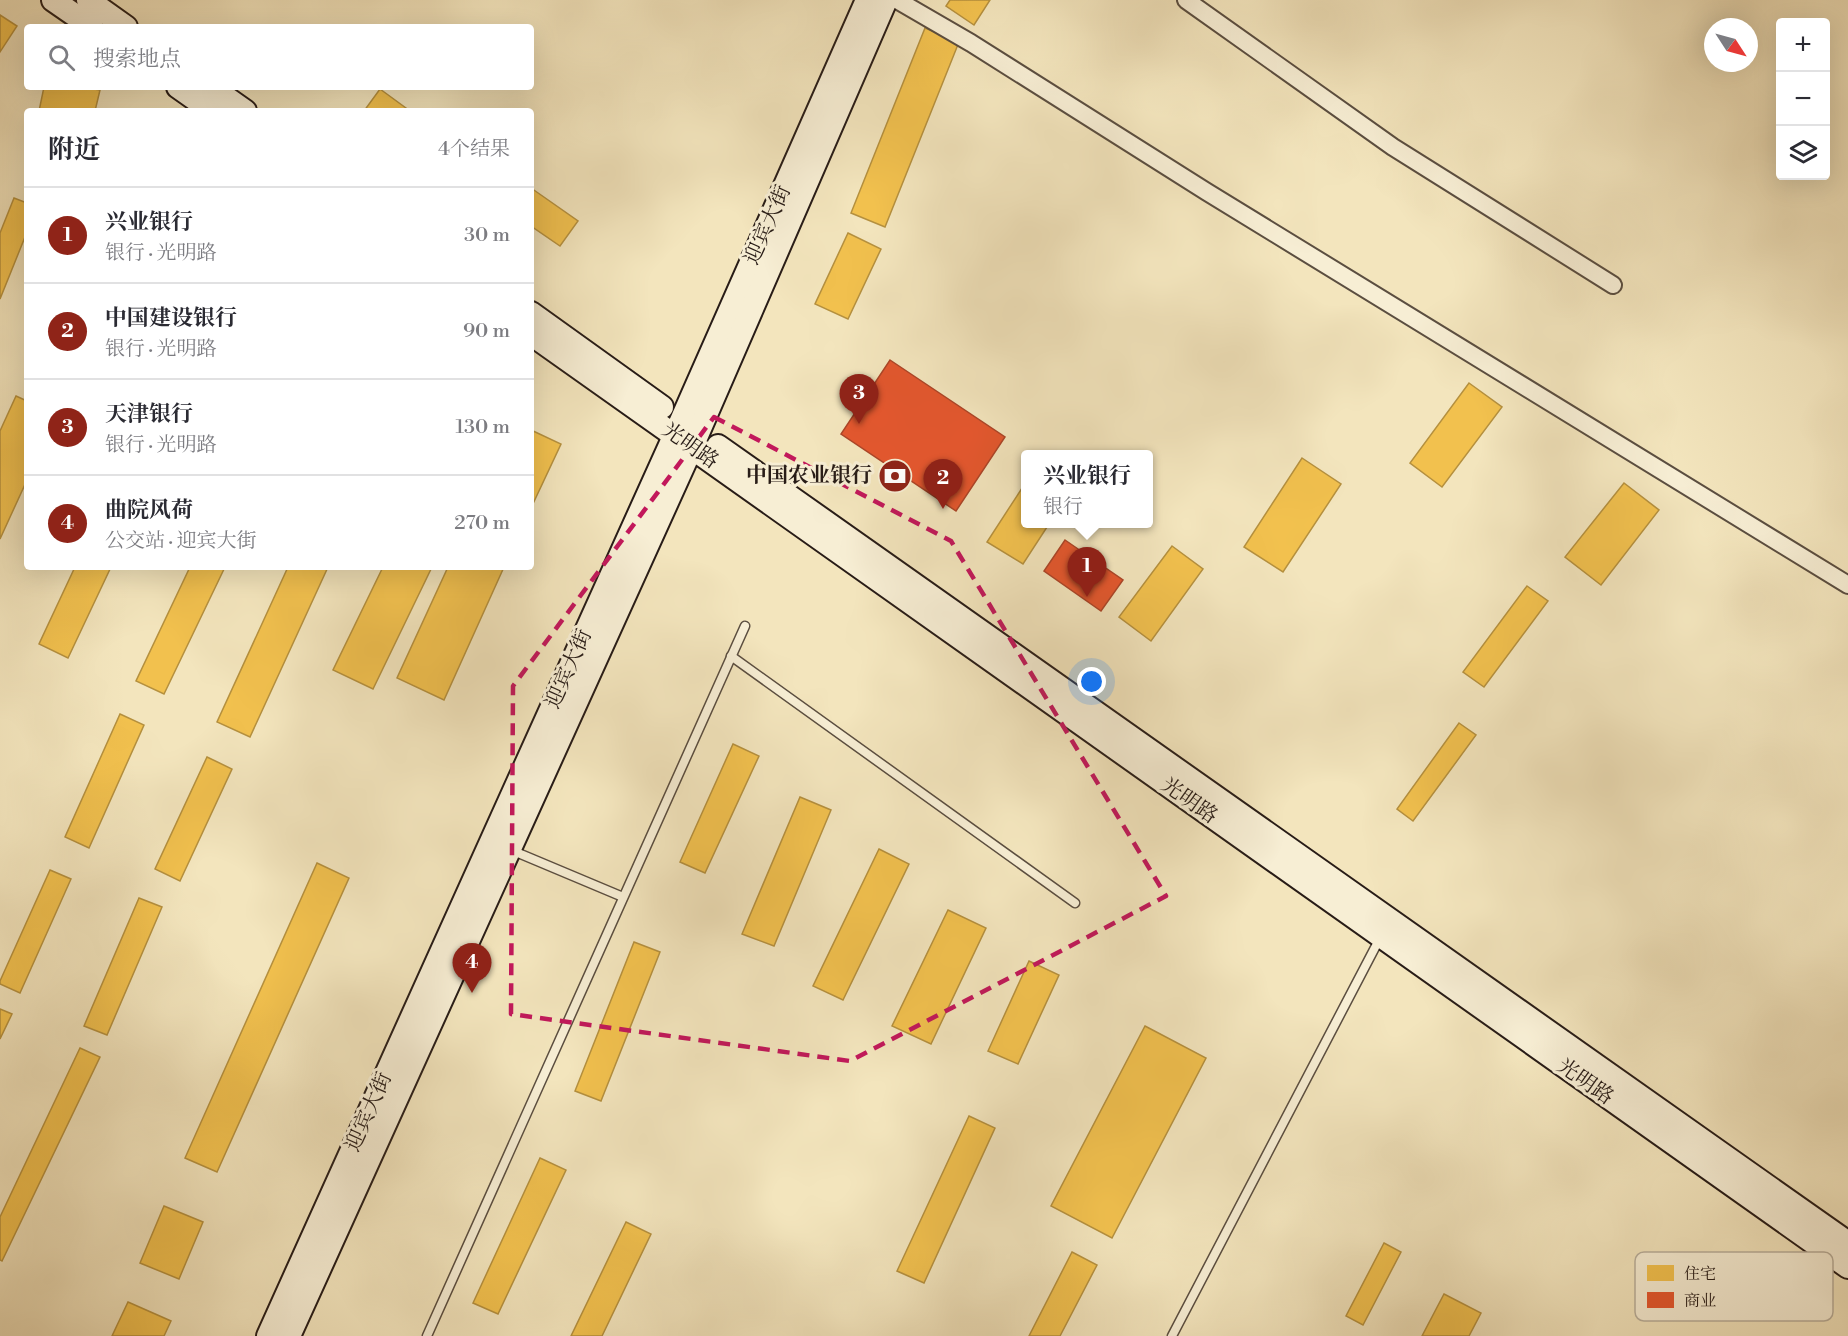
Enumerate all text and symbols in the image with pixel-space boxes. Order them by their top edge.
north arrow [1704,18,1758,72]
map controls [1776,18,1830,180]
button: + [1776,18,1830,72]
search box [24,24,534,90]
icon: search [45,41,78,74]
text: 搜索地点 [93,46,181,73]
button: − [1776,72,1830,126]
button: layers [1776,126,1830,180]
text: 附近 [48,134,100,166]
text: 4个结果 [438,137,510,162]
street label: 迎宾大街 [739,181,797,269]
text: 兴业银行 [105,209,193,236]
text: 1 [63,223,72,248]
text: 30 m [464,223,510,248]
text: 银行 · 光明路 [105,241,217,266]
text: 中国建设银行 [105,305,237,332]
text: 2 [61,319,74,344]
text: 90 m [463,319,510,344]
text: 银行 · 光明路 [105,337,217,362]
pin: 3 [840,374,878,424]
text: 天津银行 [105,401,193,428]
text: 3 [61,415,74,440]
text: 130 m [455,415,510,440]
street label: 光明路 [657,417,723,475]
text: 银行 · 光明路 [105,433,217,458]
popup [1021,450,1153,528]
bank icon: 中国农业银行 [877,458,913,494]
pin: 2 [924,460,962,509]
place label: 中国农业银行 [746,463,872,489]
text: 兴业银行 [1043,463,1131,490]
text: 银行 [1043,495,1083,520]
text: 曲院风荷 [105,497,193,524]
text: 4 [61,511,74,536]
text: 270 m [454,511,510,536]
text: 公交站 · 迎宾大街 [105,529,257,554]
pin: 1 [1068,548,1106,597]
street label: 迎宾大街 [540,625,598,713]
your location [1077,667,1106,696]
street label: 光明路 [1156,772,1222,830]
pin: 4 [452,944,492,993]
street label: 光明路 [1552,1053,1618,1111]
street label: 迎宾大街 [340,1068,398,1156]
legend [1635,1252,1833,1321]
text: 住宅 [1684,1264,1716,1284]
text: 商业 [1684,1291,1716,1311]

